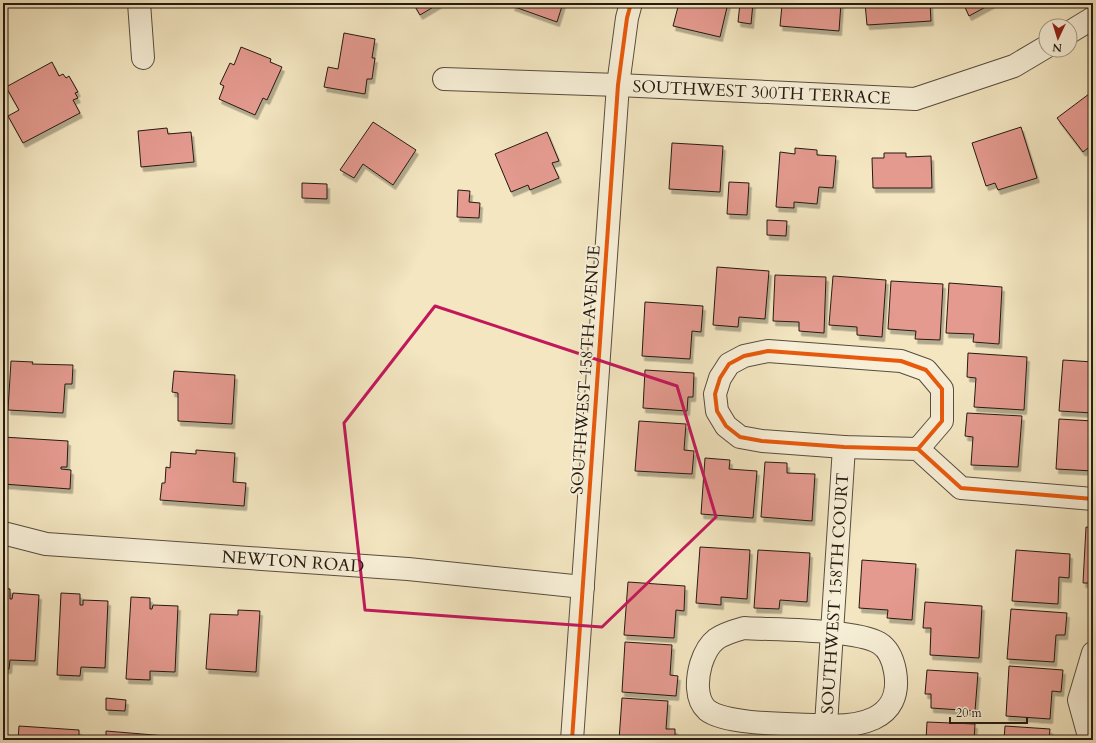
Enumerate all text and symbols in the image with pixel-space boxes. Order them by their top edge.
north arrow [1038,18,1078,58]
text: N [1052,40,1063,55]
street label: SOUTHWEST 300TH TERRACE [632,75,891,110]
street label: SOUTHWEST 158TH AVENUE [565,245,606,495]
street label: SOUTHWEST 158TH COURT [816,472,854,715]
street label: NEWTON ROAD [221,545,365,578]
scale bar [950,699,1027,725]
text: 20 m [956,705,983,721]

